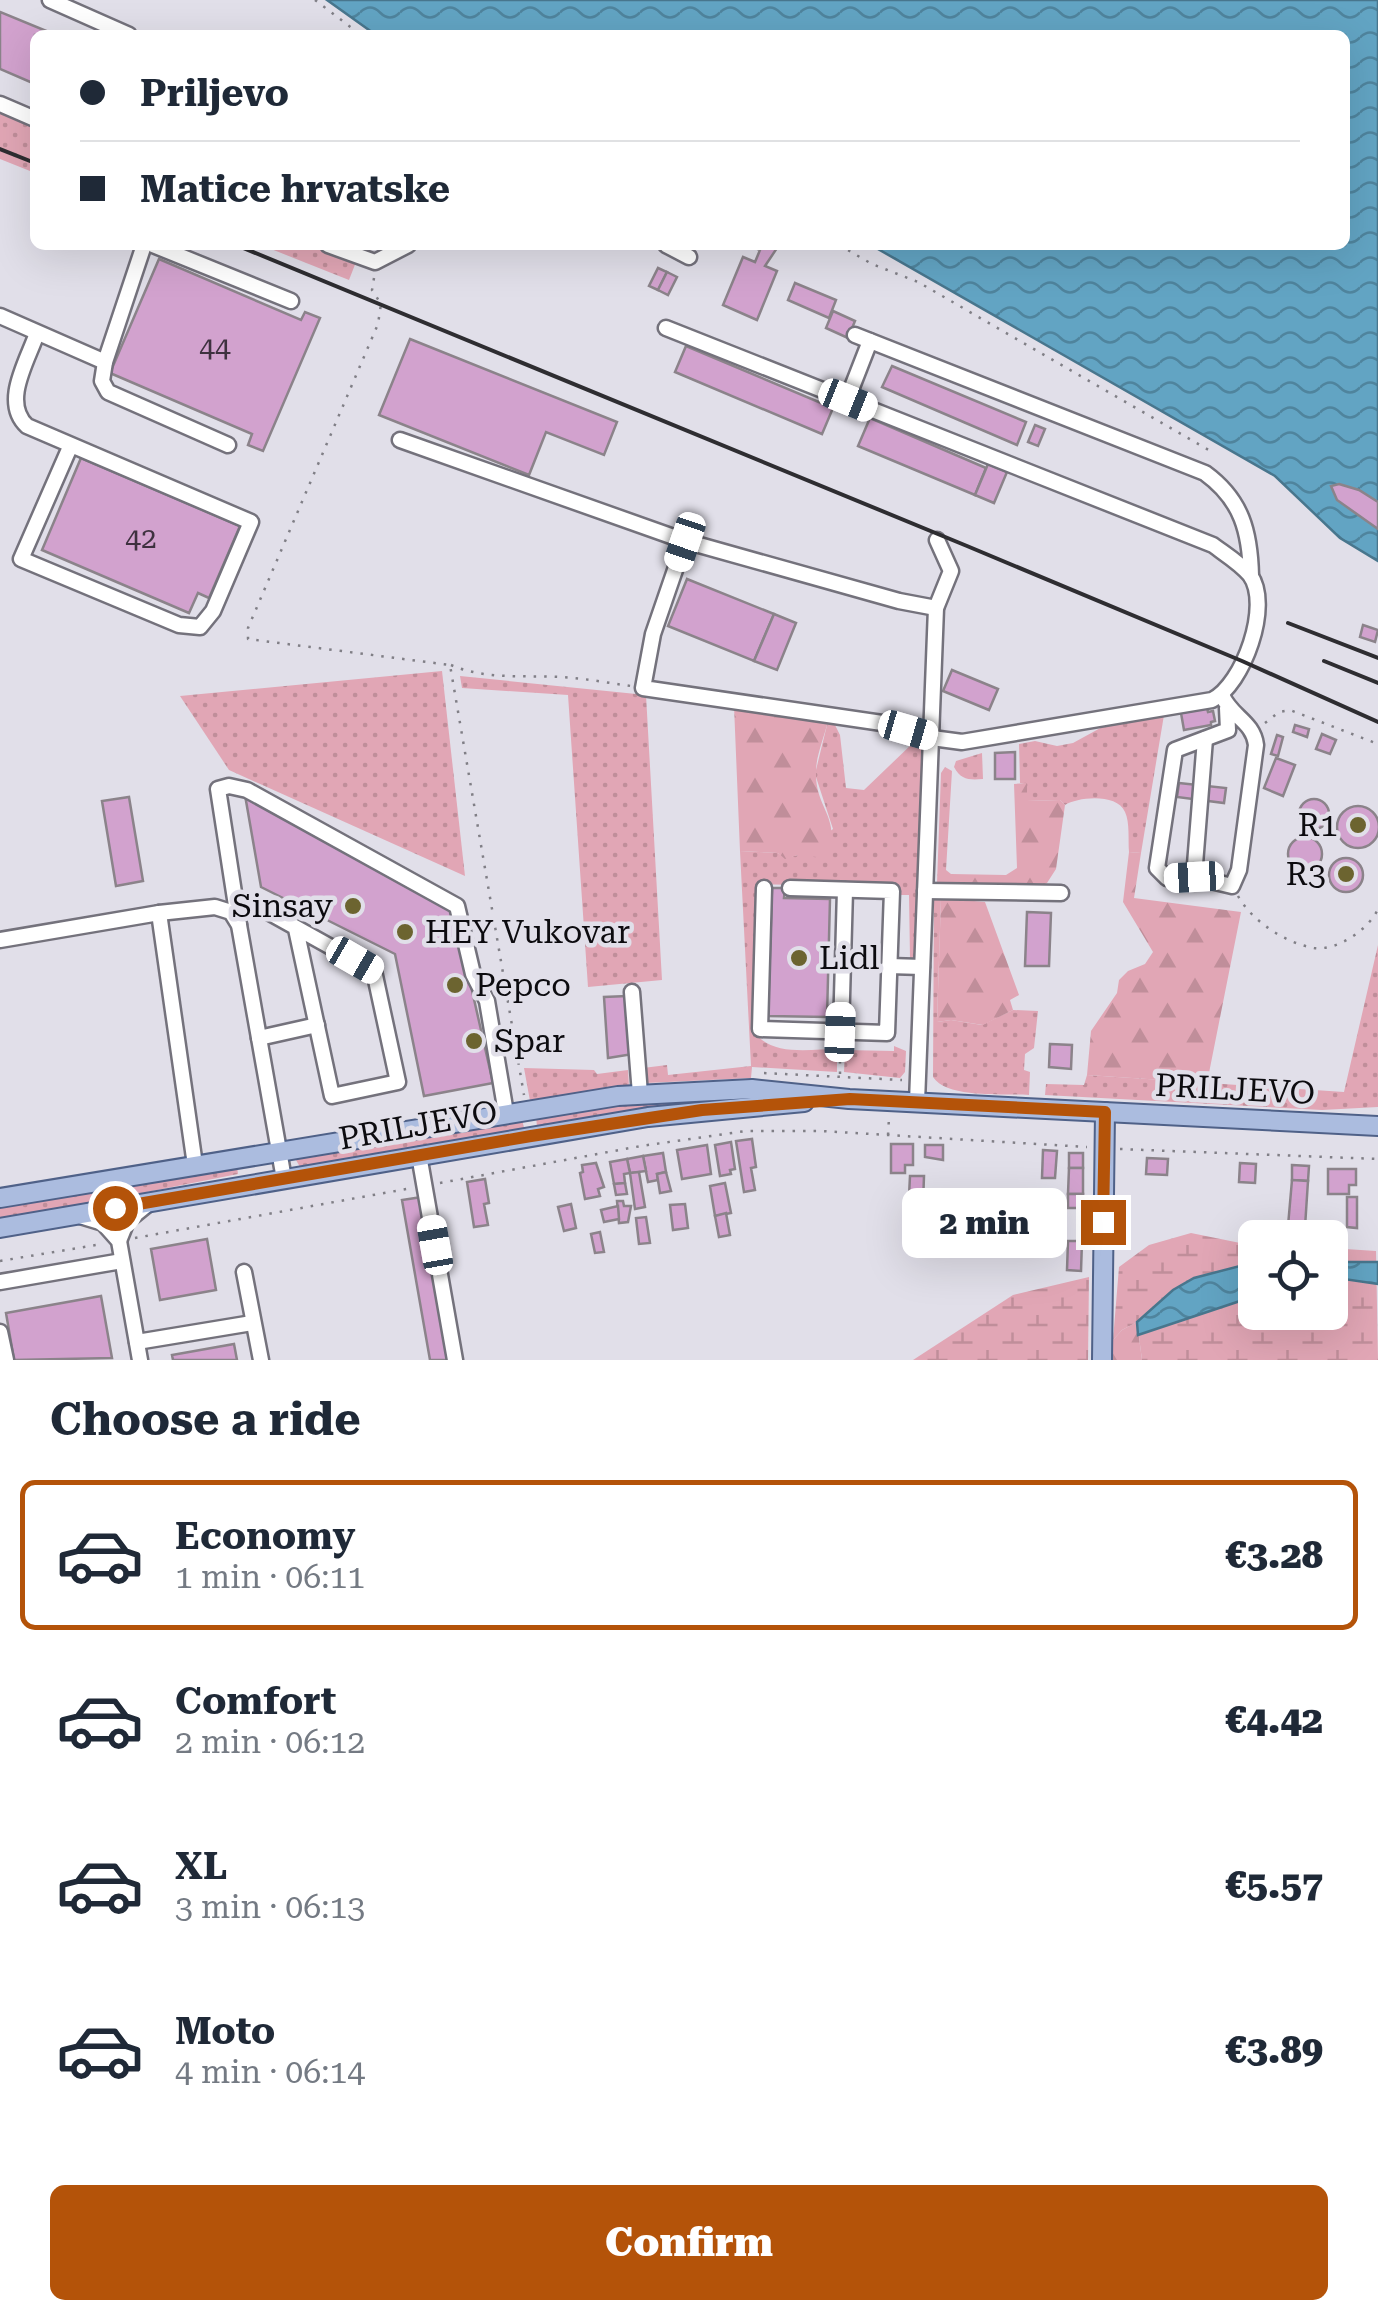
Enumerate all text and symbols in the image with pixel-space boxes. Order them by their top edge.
text: Priljevo [140,71,289,115]
text: Matice hrvatske [140,167,450,211]
house number: 44 [199,331,231,364]
car [815,375,881,425]
car [661,509,709,575]
house number: 42 [125,522,157,555]
car [875,707,941,753]
place label: R1 [1298,806,1338,844]
marker: R1 [1347,814,1369,836]
place label: R3 [1286,855,1326,893]
car [1163,860,1225,894]
marker: R3 [1335,863,1357,885]
place label: Sinsay [232,887,333,925]
marker: Sinsay [342,895,364,917]
place label: HEY Vukovar [425,913,630,951]
marker: HEY Vukovar [394,921,416,943]
car [322,932,388,988]
place label: Lidl [819,939,880,977]
marker: Lidl [788,947,810,969]
place label: Pepco [475,966,571,1004]
marker: Pepco [444,974,466,996]
car [824,1001,856,1063]
place label: Spar [494,1022,565,1060]
marker: Spar [463,1030,485,1052]
street label: PRILJEVO [1154,1066,1316,1112]
street label: PRILJEVO [336,1092,500,1158]
route start [93,1186,138,1231]
callout: 2 min [903,1187,1068,1257]
route end [1081,1200,1126,1245]
text: 2 min [940,1204,1029,1242]
car [415,1213,455,1277]
map controls [1238,1220,1348,1330]
button: locate [1238,1220,1348,1330]
text: Choose a ride [50,1393,361,1446]
icon: car [55,1510,145,1600]
text: Economy [175,1514,355,1558]
text: €3.28 [1225,1533,1323,1577]
text: 1 min · 06:11 [175,1558,365,1596]
icon: car [55,1675,145,1765]
text: Comfort [175,1679,336,1723]
text: €4.42 [1225,1698,1323,1742]
text: 2 min · 06:12 [175,1723,365,1761]
icon: car [55,1840,145,1930]
text: XL [175,1844,227,1888]
text: €5.57 [1225,1863,1323,1907]
text: 3 min · 06:13 [175,1888,365,1926]
icon: car [55,2005,145,2095]
text: Moto [175,2009,275,2053]
text: €3.89 [1225,2028,1323,2072]
text: 4 min · 06:14 [175,2053,365,2091]
button: Confirm [50,2185,1328,2300]

